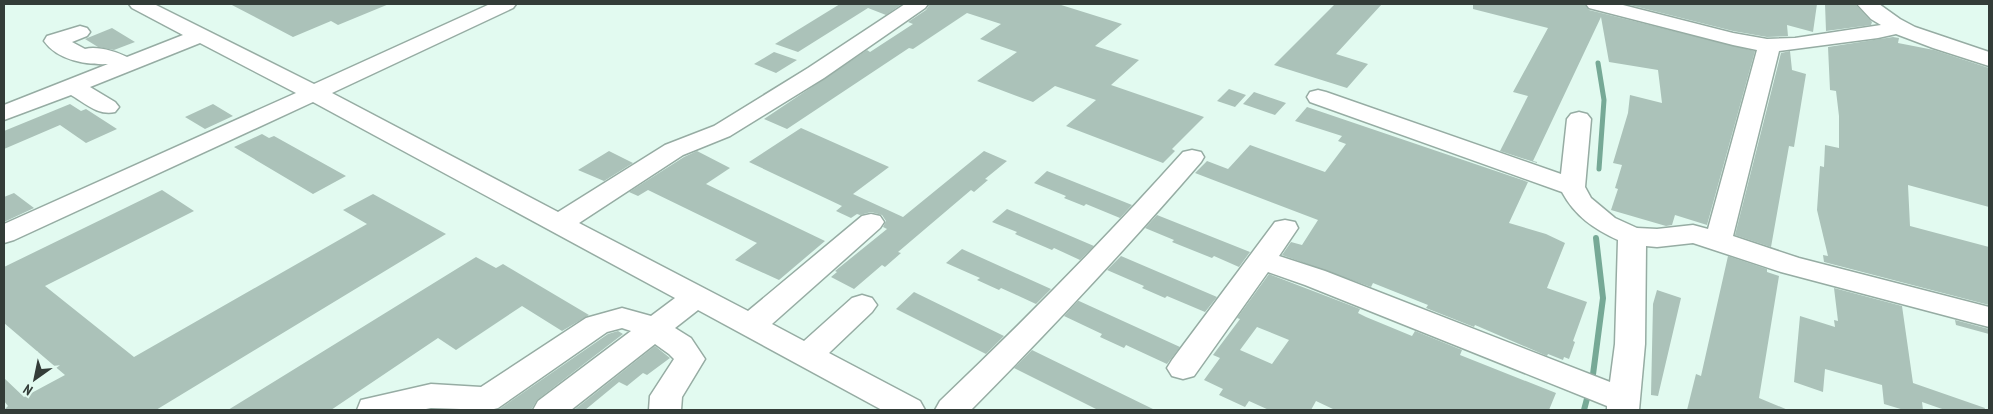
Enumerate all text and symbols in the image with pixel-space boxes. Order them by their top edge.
north arrow [10,354,60,404]
text: N [20,380,36,400]

